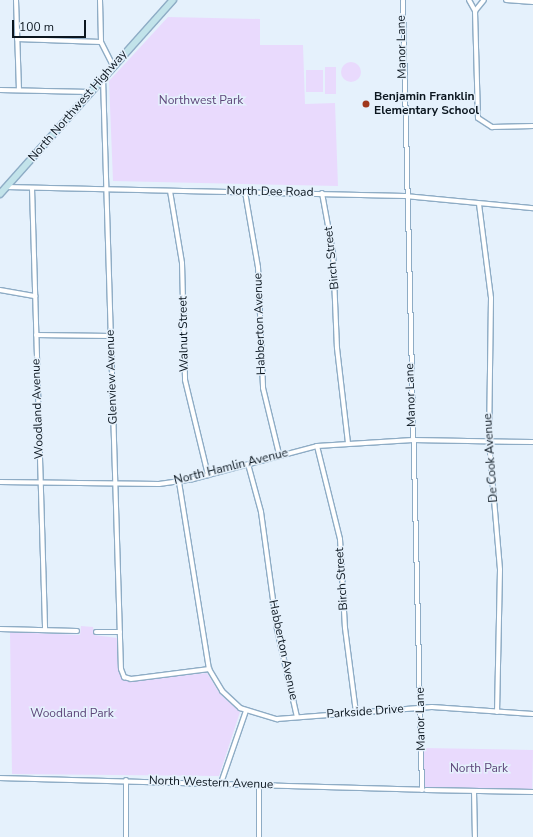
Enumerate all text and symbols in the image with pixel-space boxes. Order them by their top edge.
scale bar [14,12,88,38]
street label: Manor Lane [394,15,410,79]
text: 100 m [19,19,54,35]
street label: North Northwest Highway [26,47,130,165]
place label: Benjamin Franklin Elementary School [374,90,479,118]
park label: Northwest Park [159,94,243,108]
marker: Benjamin Franklin Elementary School [361,99,371,109]
street label: North Dee Road [226,184,314,200]
street label: Birch Street [322,226,342,290]
street label: Habberton Avenue [251,273,269,375]
street label: Walnut Street [176,296,192,372]
street label: Glenview Avenue [103,329,121,425]
street label: Woodland Avenue [29,359,47,459]
street label: Manor Lane [403,363,419,427]
street label: De Cook Avenue [481,413,501,503]
street label: North Hamlin Avenue [172,446,290,488]
street label: Birch Street [333,547,351,611]
street label: Habberton Avenue [265,599,301,701]
street label: Manor Lane [413,687,429,751]
street label: Parkside Drive [326,702,404,722]
park label: Woodland Park [30,707,114,721]
park label: North Park [450,762,508,776]
street label: North Western Avenue [149,774,273,792]

